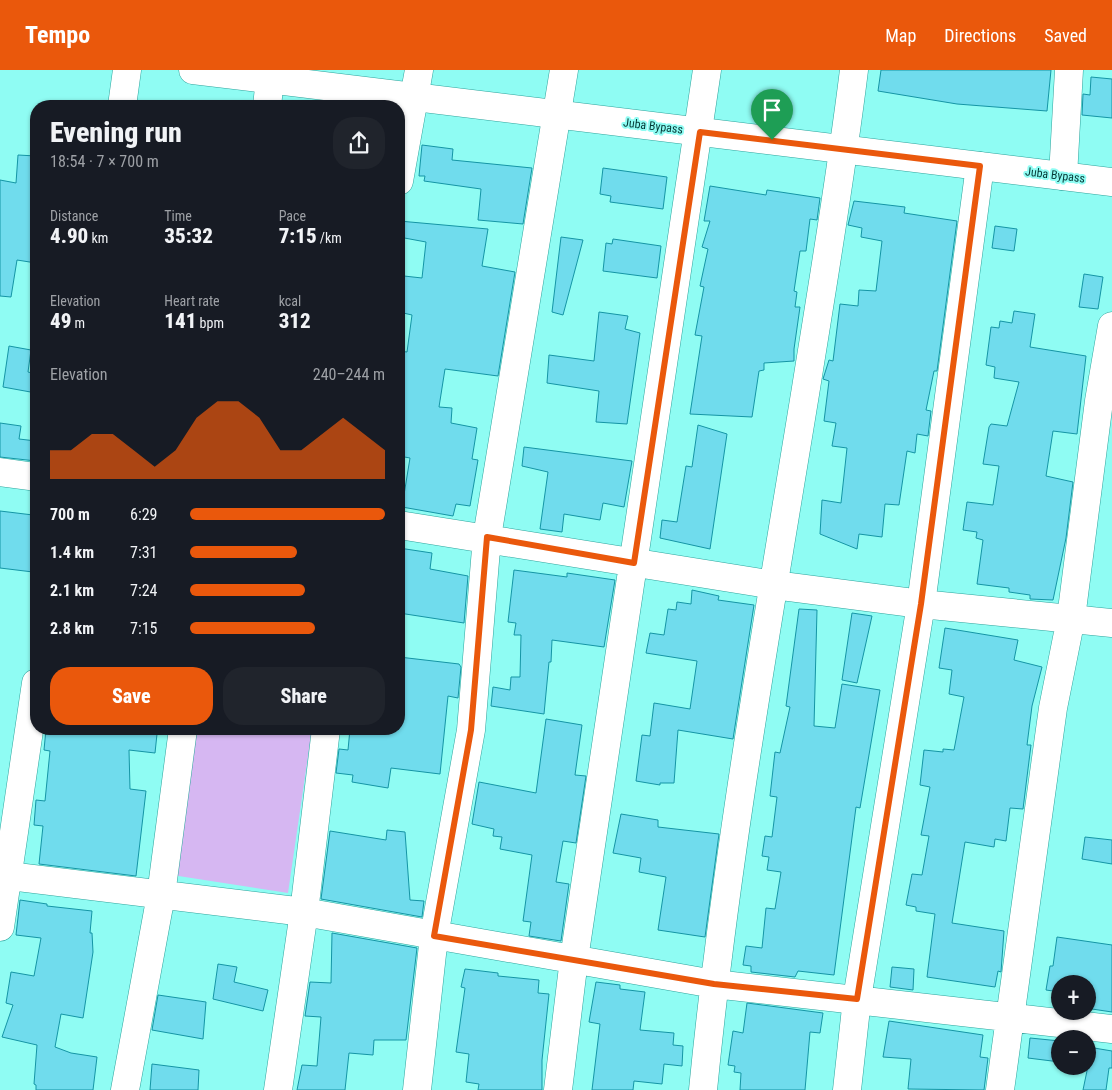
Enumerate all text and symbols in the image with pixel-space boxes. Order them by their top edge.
text: Tempo [25,21,90,49]
text: Map [885,25,916,46]
text: Directions [944,25,1016,46]
text: Saved [1044,25,1087,46]
pin [751,89,793,140]
icon: arrive [758,96,786,124]
street label: Juba Bypass [622,115,684,137]
text: Evening run [50,116,182,149]
button: share [333,117,385,169]
text: 18:54 · 7 × 700 m [50,152,159,171]
street label: Juba Bypass [1024,164,1086,186]
text: Distance [50,208,98,224]
text: Time [164,208,192,224]
text: Pace [279,208,306,224]
text: 4.90 [50,224,88,248]
text: 35:32 [164,224,213,248]
text: 7:15 [279,224,317,248]
text: km [88,230,108,246]
text: /km [317,230,342,246]
text: Elevation [50,293,100,309]
text: Heart rate [164,293,220,309]
text: kcal [279,293,301,309]
text: 49 [50,309,71,333]
text: 141 [164,309,196,333]
text: 312 [279,309,311,333]
text: m [71,315,85,331]
text: bpm [196,315,224,331]
text: Elevation [50,365,108,384]
text: 240–244 m [313,365,385,384]
text: 700 m [50,505,90,524]
text: 6:29 [130,505,157,524]
text: 1.4 km [50,543,94,562]
text: 7:31 [130,543,157,562]
text: 2.1 km [50,581,94,600]
text: 7:24 [130,581,157,600]
text: 2.8 km [50,619,94,638]
text: 7:15 [130,619,157,638]
button: Save [50,667,213,725]
button: Share [223,667,385,725]
map controls [1051,975,1096,1075]
button: + [1051,975,1096,1020]
button: − [1051,1030,1096,1075]

